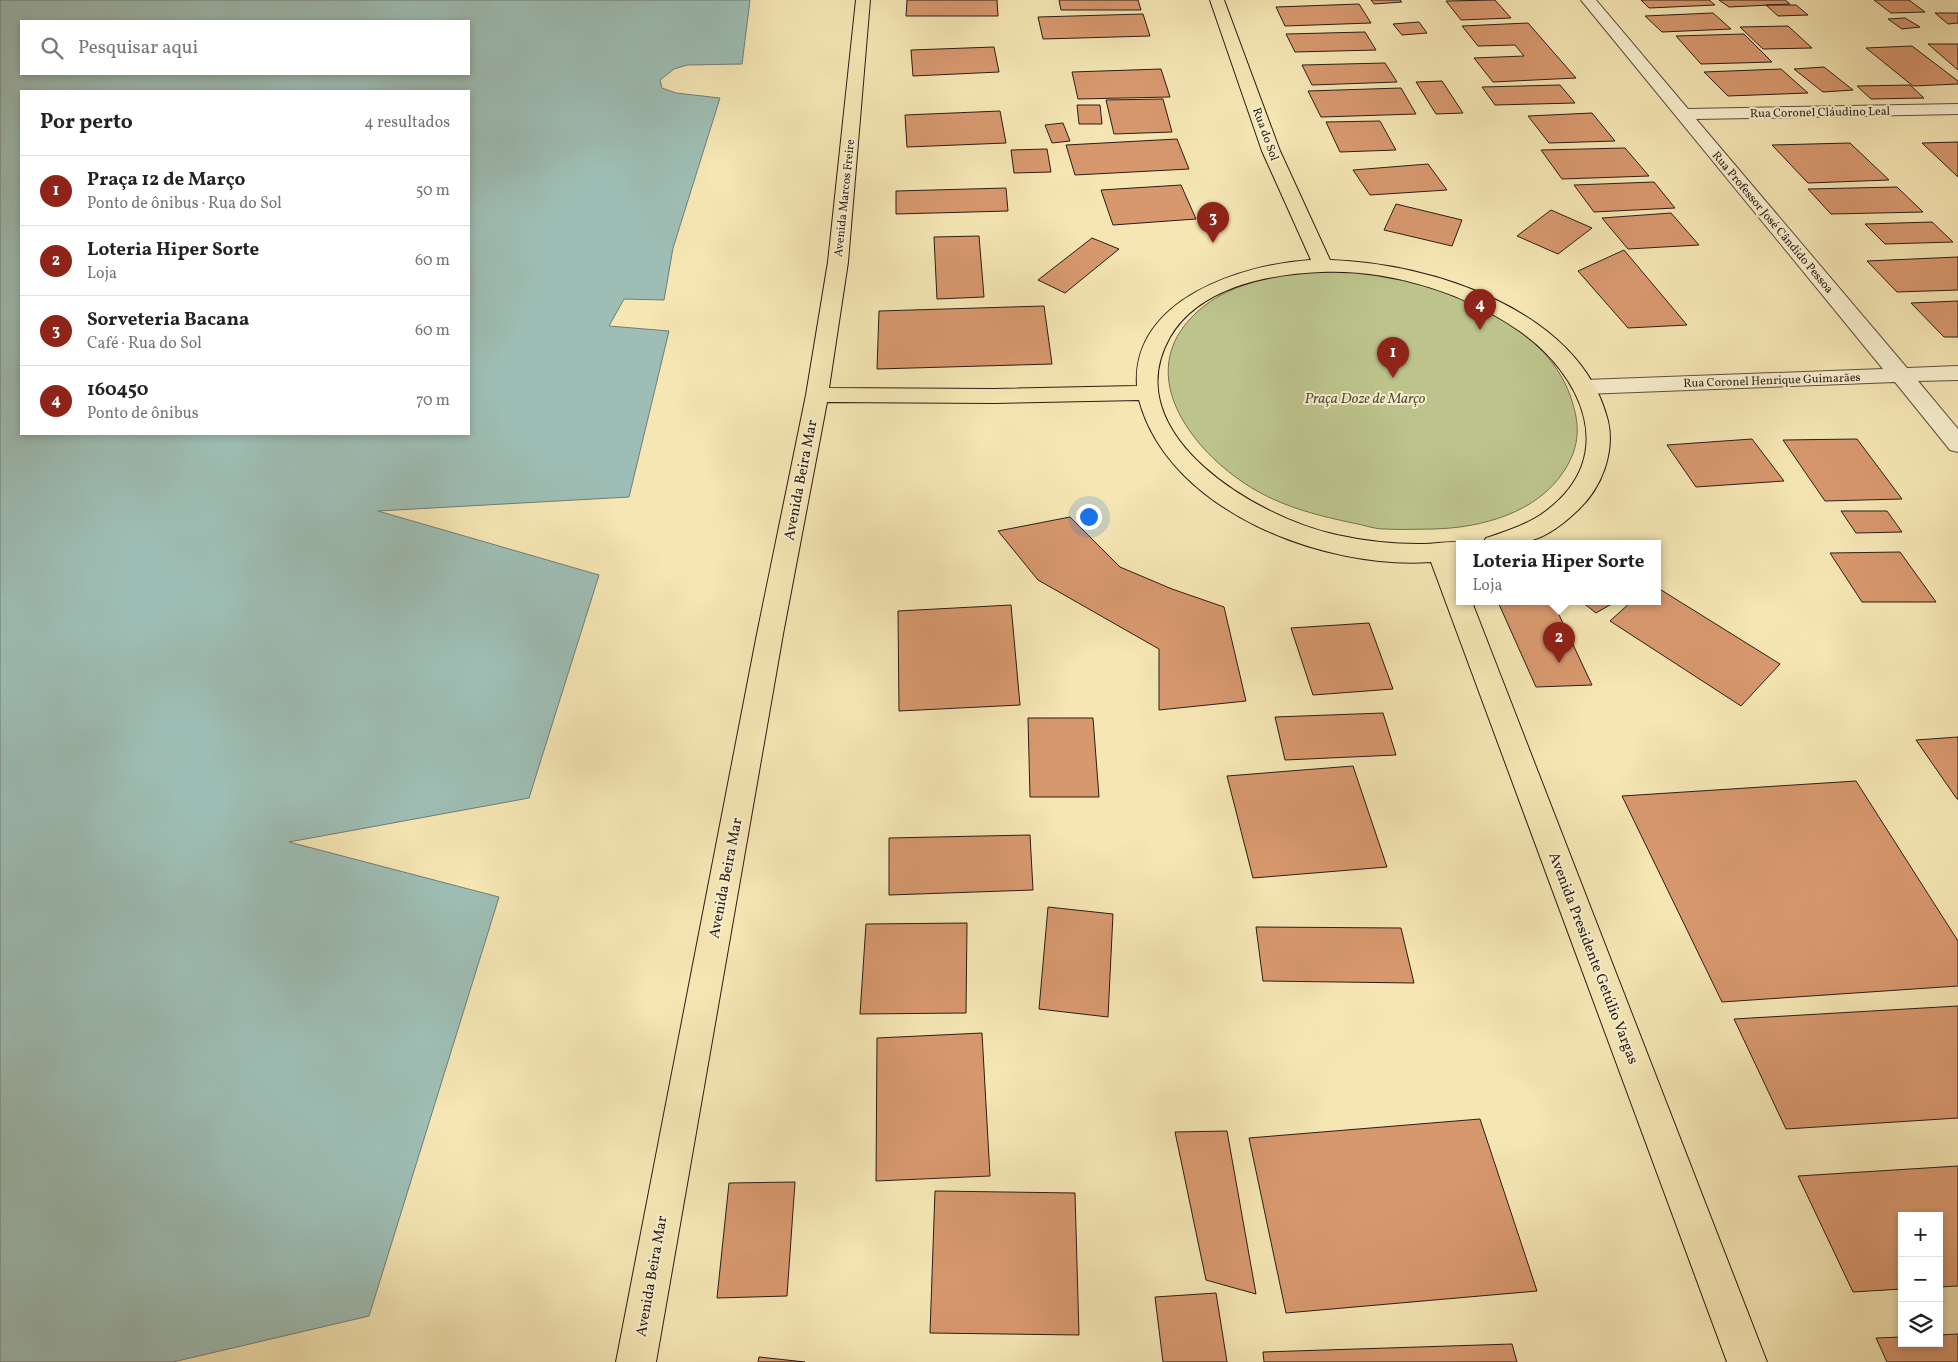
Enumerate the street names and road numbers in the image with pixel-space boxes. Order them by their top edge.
street label: Rua Coronel Cláudino Leal [1750,104,1891,122]
street label: Rua do Sol [1248,106,1282,163]
street label: Avenida Marcos Freire [831,138,859,258]
street label: Rua Professor José Cândido Pessoa [1708,148,1837,297]
street label: Rua Coronel Henrique Guimarães [1683,370,1861,392]
street label: Avenida Beira Mar [779,418,823,542]
street label: Avenida Beira Mar [704,816,748,940]
street label: Avenida Presidente Getúlio Vargas [1542,850,1643,1067]
street label: Avenida Beira Mar [632,1214,673,1338]

